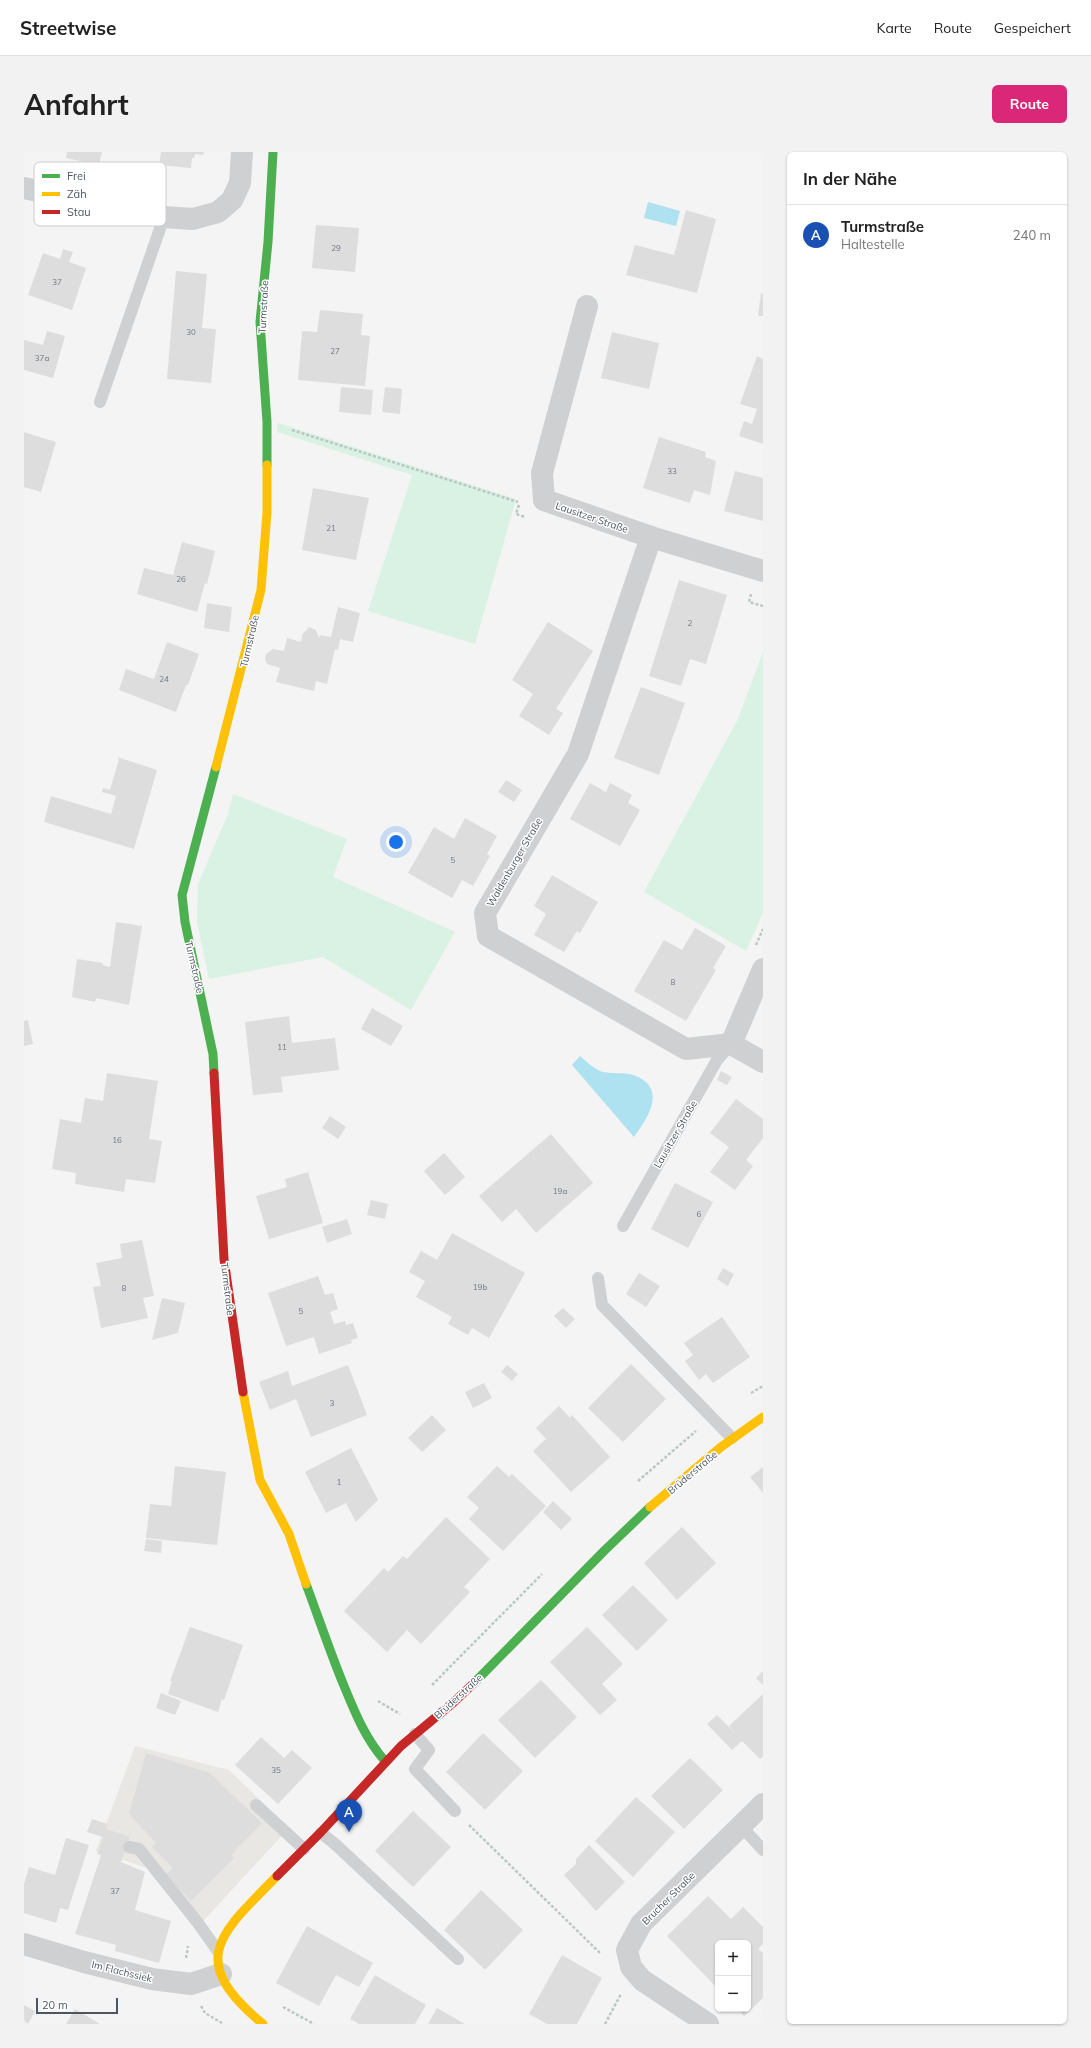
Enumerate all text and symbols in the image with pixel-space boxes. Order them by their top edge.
text: Streetwise [20,16,116,40]
text: Karte [877,19,912,37]
text: Route [934,19,972,37]
text: Gespeichert [994,19,1071,37]
button: Route [992,85,1067,123]
text: Anfahrt [24,87,129,122]
legend [34,162,166,226]
text: In der Nähe [803,168,897,189]
text: Frei [67,169,86,183]
text: Zäh [67,187,87,201]
text: Stau [67,205,91,219]
text: Turmstraße [841,217,924,236]
text: A [811,227,821,243]
text: 240 m [1013,227,1051,243]
text: Haltestelle [841,236,905,252]
house number: 29 [331,243,341,253]
house number: 37 [52,277,62,287]
street label: Turmstraße [256,280,271,334]
house number: 30 [186,327,196,337]
house number: 27 [330,346,340,356]
house number: 37a [35,353,49,363]
house number: 33 [667,466,677,476]
street label: Lausitzer Straße [554,499,630,536]
house number: 21 [326,523,336,533]
house number: 26 [176,574,186,584]
street label: Turmstraße [237,614,262,669]
house number: 2 [688,618,693,628]
house number: 24 [159,674,169,684]
street label: Waldenburger Straße [484,816,545,909]
your location [386,832,406,852]
house number: 5 [451,855,456,865]
street label: Turmstraße [182,940,207,995]
house number: 8 [671,977,676,987]
house number: 11 [277,1042,287,1052]
street label: Lausitzer Straße [651,1098,700,1170]
house number: 16 [112,1135,122,1145]
house number: 19a [553,1186,567,1196]
house number: 6 [697,1209,702,1219]
street label: Turmstraße [218,1262,237,1316]
house number: 19b [473,1282,487,1292]
house number: 8 [122,1283,127,1293]
house number: 5 [299,1306,304,1316]
house number: 3 [330,1398,335,1408]
street label: Brüderstraße [665,1448,720,1497]
house number: 1 [337,1477,342,1487]
street label: Brüderstraße [431,1671,485,1722]
house number: 35 [271,1765,281,1775]
pin: A [336,1799,362,1832]
street label: Brucher Straße [639,1869,698,1928]
house number: 37 [110,1886,120,1896]
map controls [715,1940,751,2012]
button: + [715,1940,751,1976]
street label: Im Flachssiek [90,1958,154,1985]
button: − [715,1976,751,2012]
scale bar [36,1996,118,2015]
text: 20 m [42,1998,68,2012]

